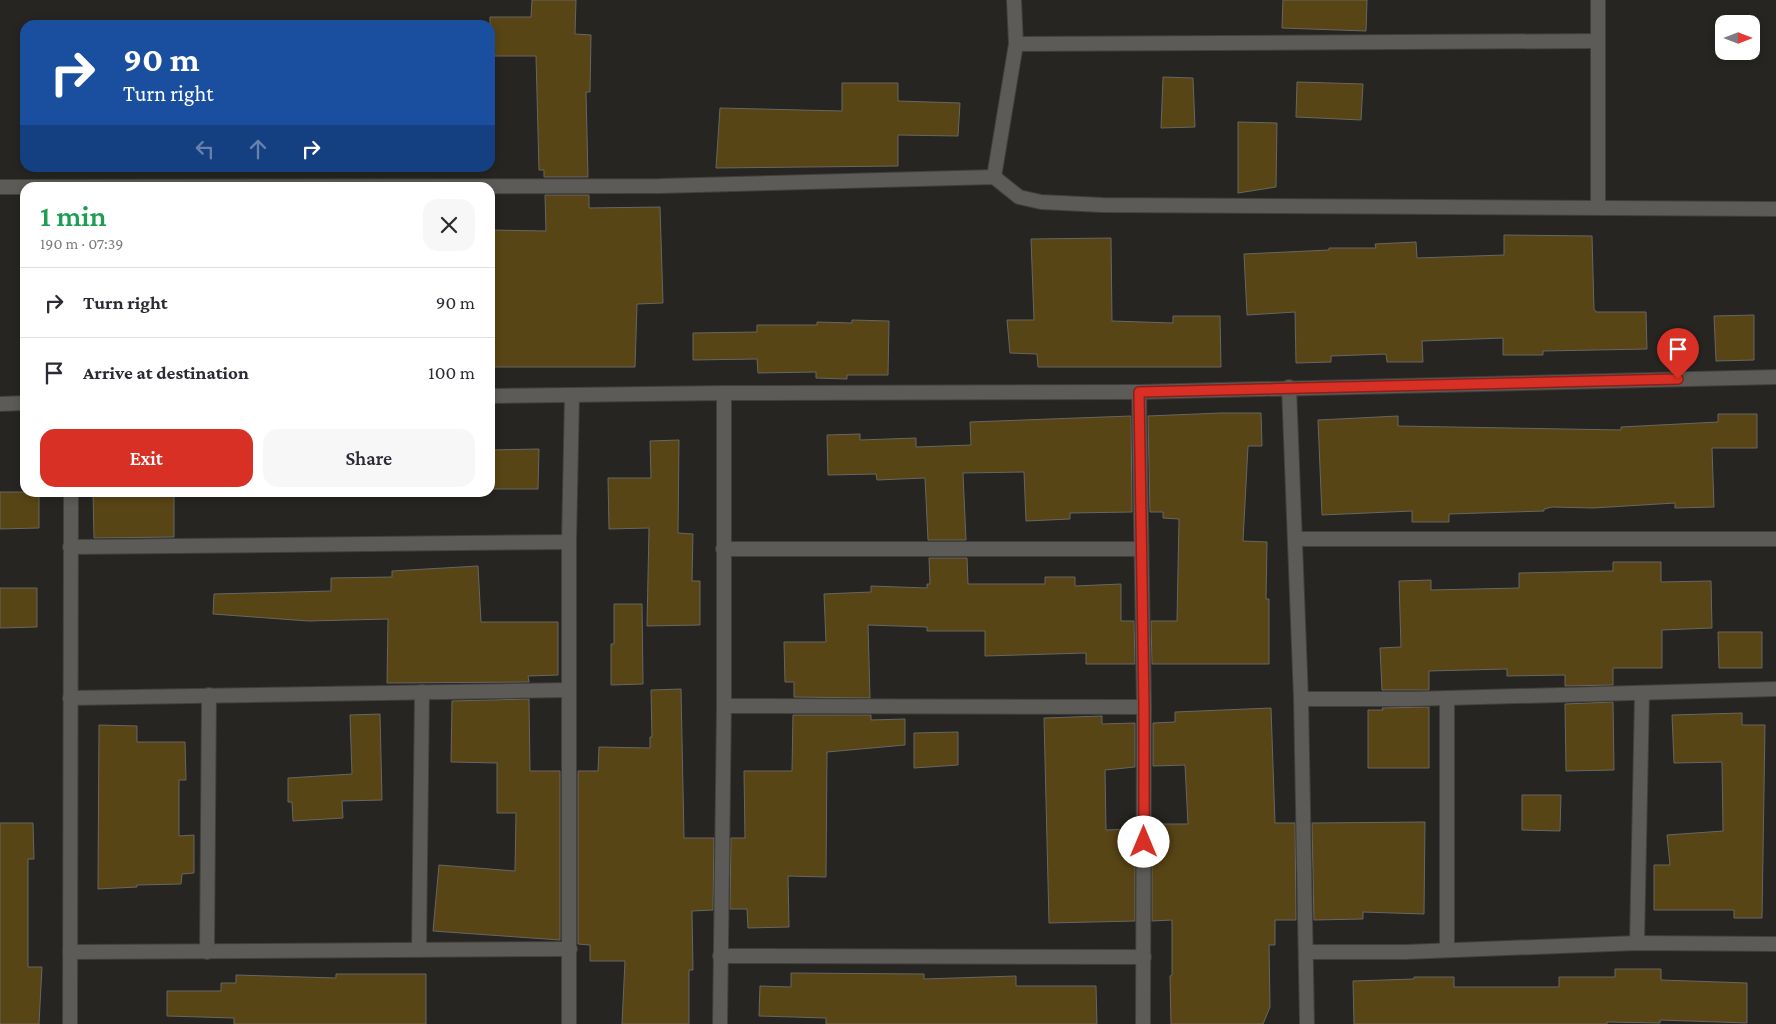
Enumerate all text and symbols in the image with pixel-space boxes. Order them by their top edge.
north arrow [1715,15,1760,60]
map controls [1715,15,1760,60]
icon: right [40,40,105,105]
text: 90 m [123,40,200,79]
text: Turn right [123,81,214,106]
icon: left [191,135,219,163]
icon: ahead [244,135,272,163]
icon: right [297,135,325,163]
text: 1 min [40,199,107,232]
button: close [423,199,475,251]
text: 190 m · 07:39 [40,235,123,252]
icon: right [40,289,68,317]
text: Turn right [83,292,168,313]
text: 90 m [436,292,475,313]
pin [1657,328,1699,379]
icon: arrive [1664,335,1692,363]
icon: arrive [40,359,68,387]
text: Arrive at destination [83,362,249,383]
text: 100 m [428,362,475,383]
button: Exit [40,429,253,487]
button: Share [263,429,475,487]
position arrow [1117,815,1169,867]

